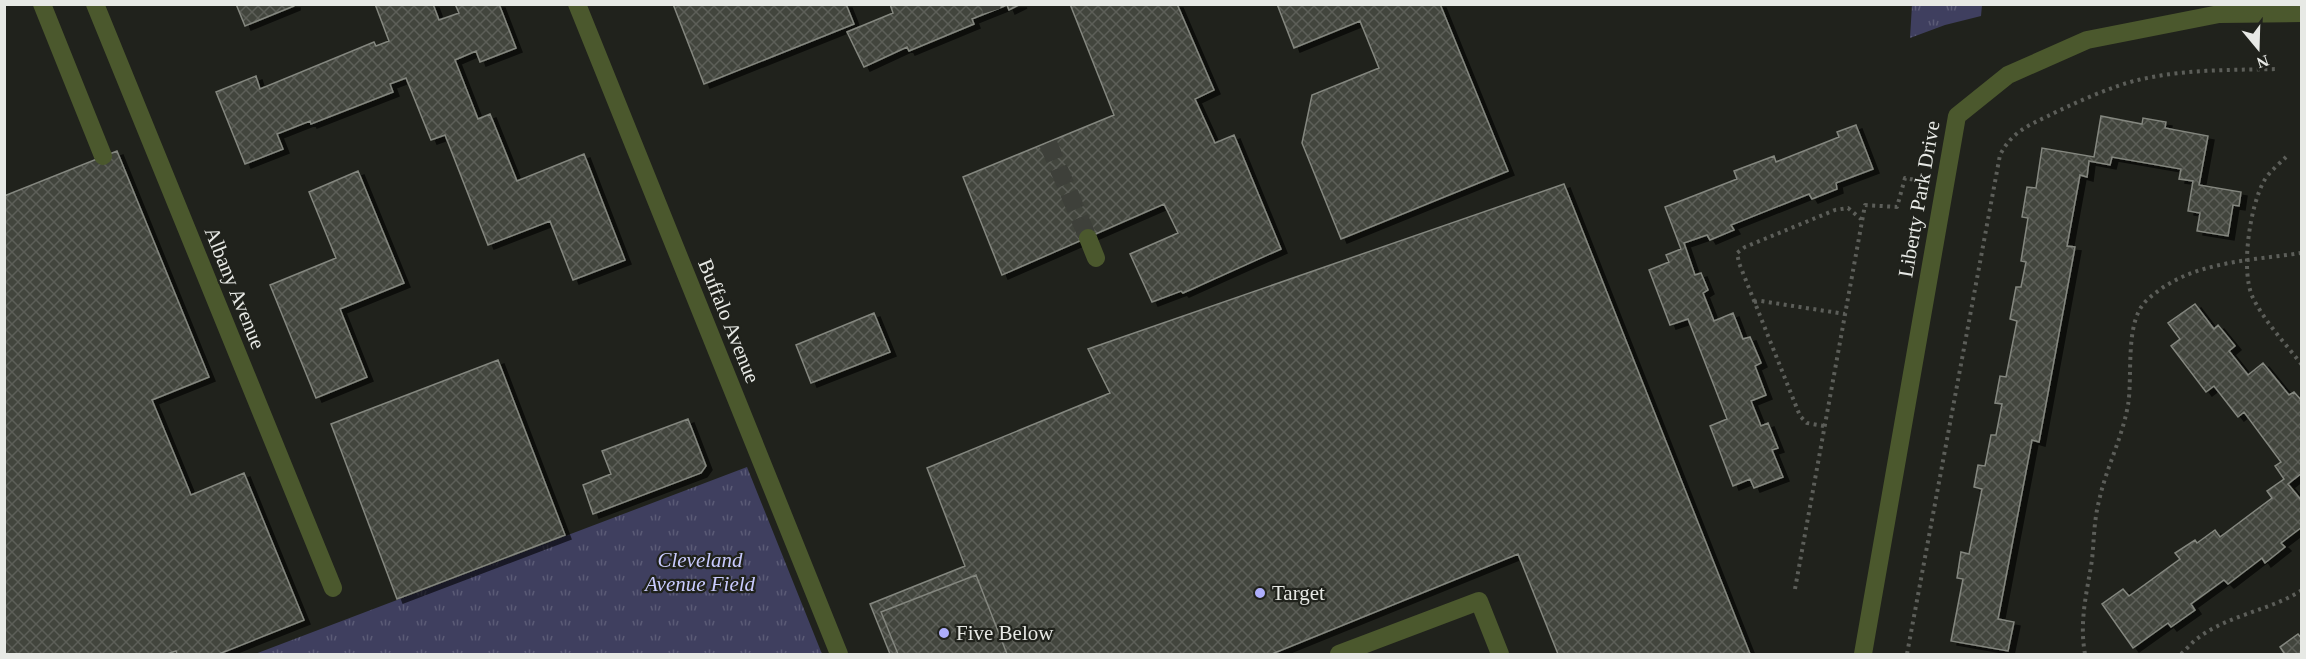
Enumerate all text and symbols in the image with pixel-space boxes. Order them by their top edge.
north arrow [2228,18,2288,78]
text: N [2254,52,2271,72]
street label: Liberty Park Drive [1893,119,1945,279]
street label: Albany Avenue [200,223,270,353]
street label: Buffalo Avenue [693,255,765,387]
park label: Cleveland Avenue Field [643,548,756,596]
place label: Target [1272,581,1325,605]
marker: Target [1253,586,1267,600]
place label: Five Below [956,621,1054,645]
marker: Five Below [937,626,951,640]

